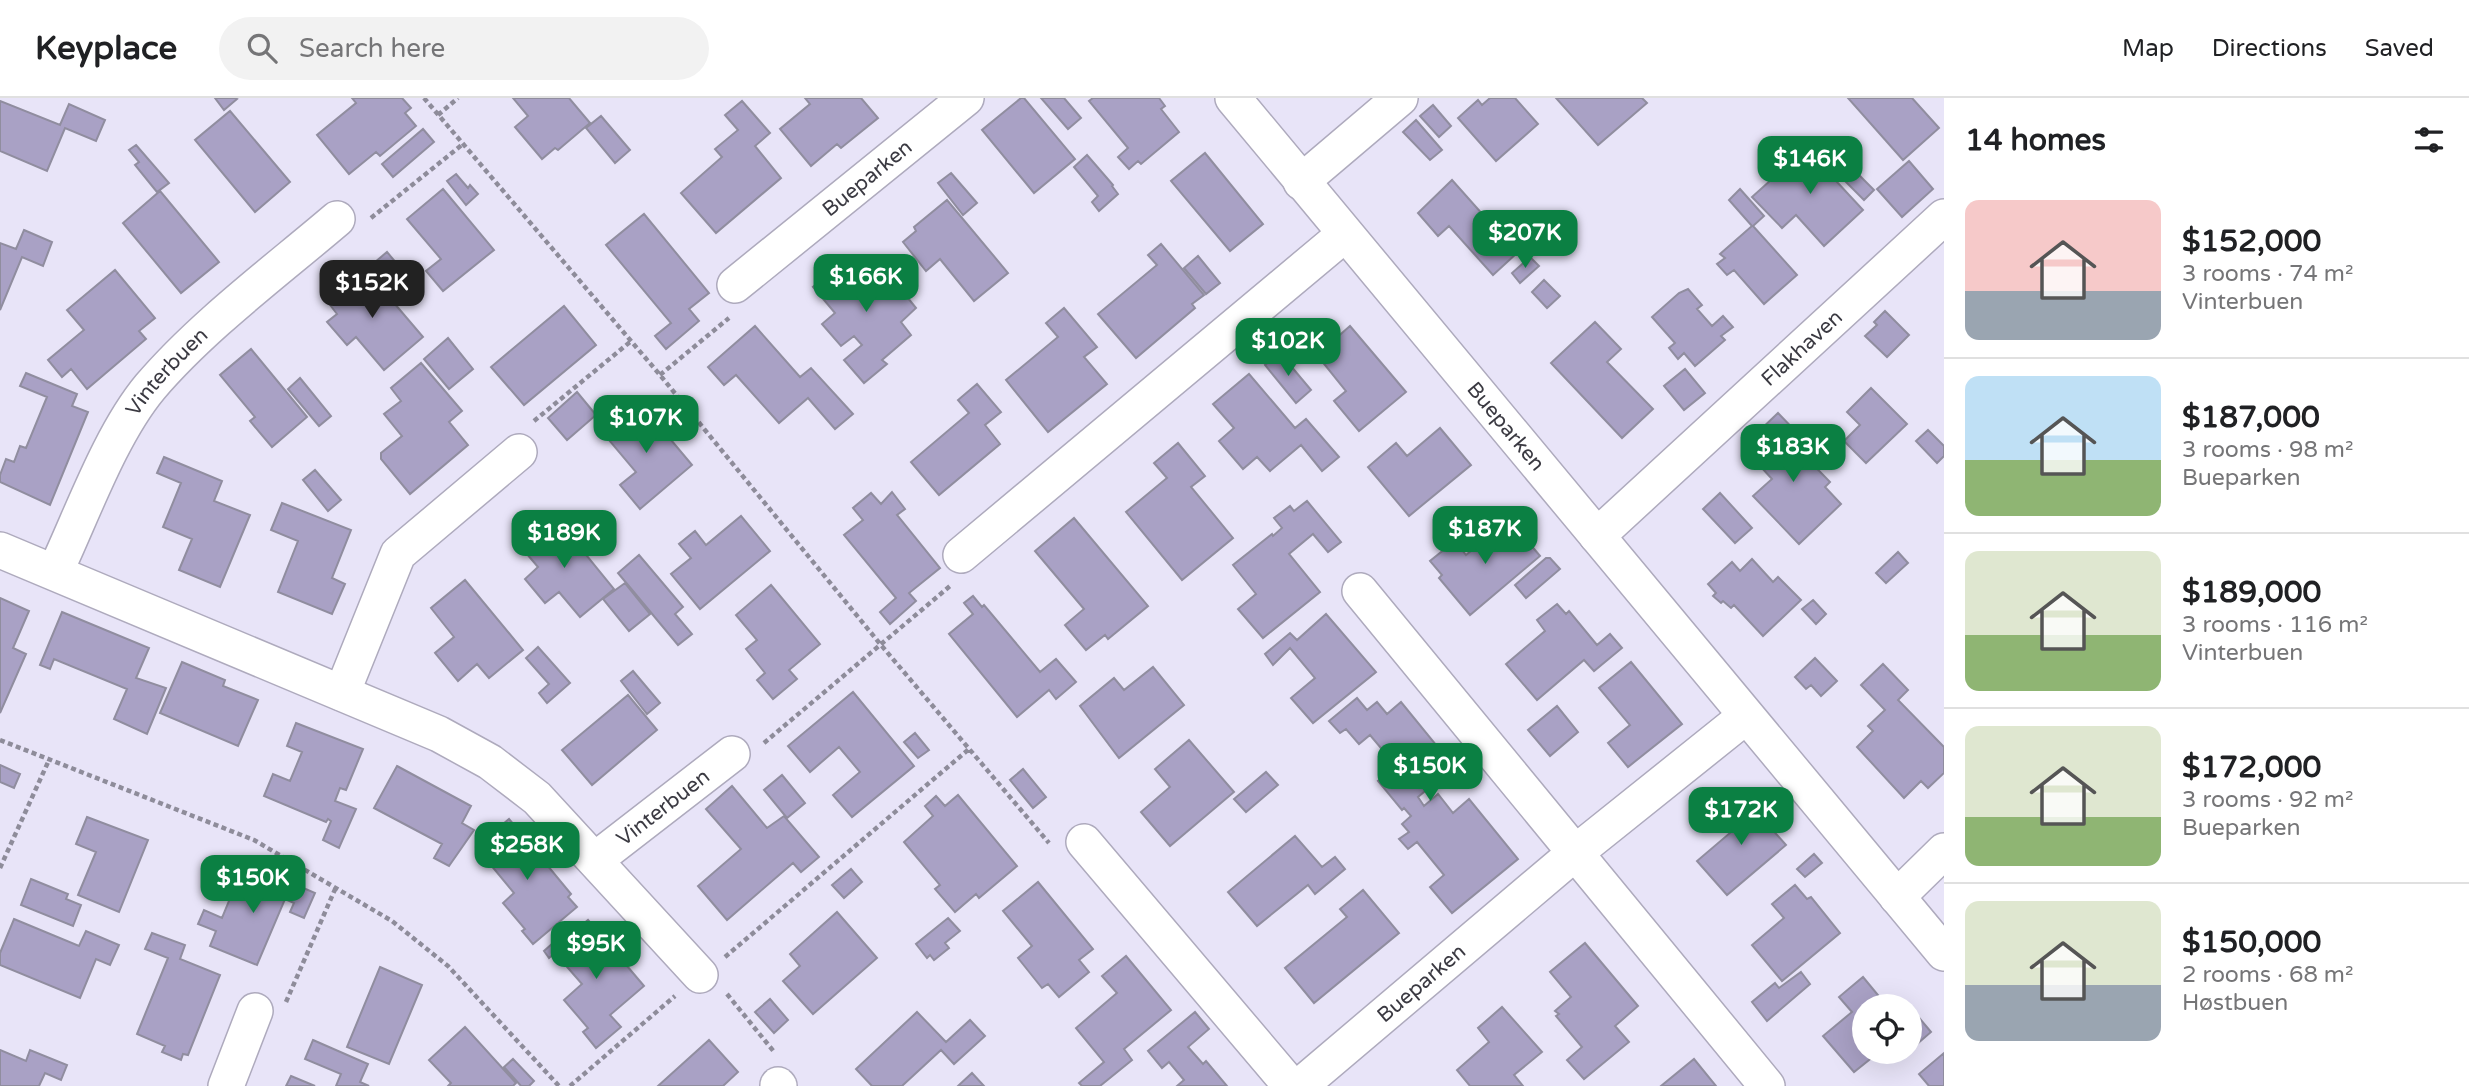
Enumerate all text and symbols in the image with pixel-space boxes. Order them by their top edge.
search box [219,17,709,80]
text: Keyplace [35,29,177,68]
icon: search [243,29,281,67]
text: Search here [299,33,445,64]
text: Map [2122,34,2174,63]
text: Directions [2212,34,2327,63]
text: Saved [2365,34,2434,63]
icon: filters [2410,121,2448,159]
text: 14 homes [1965,122,2106,159]
street label: Bueparken [818,135,917,222]
pin: $146K [1761,136,1859,196]
text: $146K [1774,145,1846,173]
pin: $207K [1476,211,1574,270]
text: $207K [1489,219,1561,247]
text: $152,000 [2182,223,2321,260]
icon: home [2021,228,2105,312]
pin: $166K [817,254,915,314]
pin: $152K [323,260,421,320]
text: 3 rooms · 74 m² [2182,260,2353,288]
text: $166K [830,263,902,291]
text: $152K [336,269,408,297]
text: Vinterbuen [2182,288,2303,316]
street label: Flakhaven [1756,305,1848,392]
pin: $102K [1239,318,1337,378]
street label: Vinterbuen [121,323,213,421]
text: $102K [1252,327,1324,355]
street label: Bueparken [1461,377,1550,476]
pin: $107K [597,396,695,455]
text: $187,000 [2182,399,2320,436]
text: $107K [610,404,682,432]
icon: home [2021,404,2105,488]
pin: $183K [1744,424,1842,484]
text: $183K [1757,433,1829,461]
text: 3 rooms · 98 m² [2182,436,2353,464]
text: Bueparken [2182,464,2300,492]
pin: $187K [1436,506,1534,566]
pin: $189K [515,510,613,570]
text: $187K [1449,515,1521,543]
text: $189K [528,519,600,547]
text: $189,000 [2182,574,2321,611]
icon: home [2021,579,2105,663]
text: 3 rooms · 116 m² [2182,611,2368,639]
text: Vinterbuen [2182,639,2303,667]
pin: $150K [1381,744,1479,803]
text: $172,000 [2182,749,2321,786]
text: $150K [1394,752,1466,780]
icon: home [2021,754,2105,838]
street label: Vinterbuen [612,764,715,852]
text: 3 rooms · 92 m² [2182,786,2353,814]
pin: $172K [1692,788,1790,847]
text: $172K [1705,796,1777,824]
text: Bueparken [2182,814,2300,842]
pin: $258K [478,822,576,882]
text: $258K [491,831,563,859]
pin: $150K [204,856,302,915]
text: $150K [217,864,289,892]
pin: $95K [555,922,637,981]
text: $150,000 [2182,924,2321,961]
icon: home [2021,929,2105,1013]
text: $95K [567,930,625,958]
street label: Bueparken [1372,939,1471,1028]
text: 2 rooms · 68 m² [2182,961,2353,989]
text: Høstbuen [2182,989,2288,1017]
map controls [1852,994,1922,1064]
button: locate [1852,994,1922,1064]

